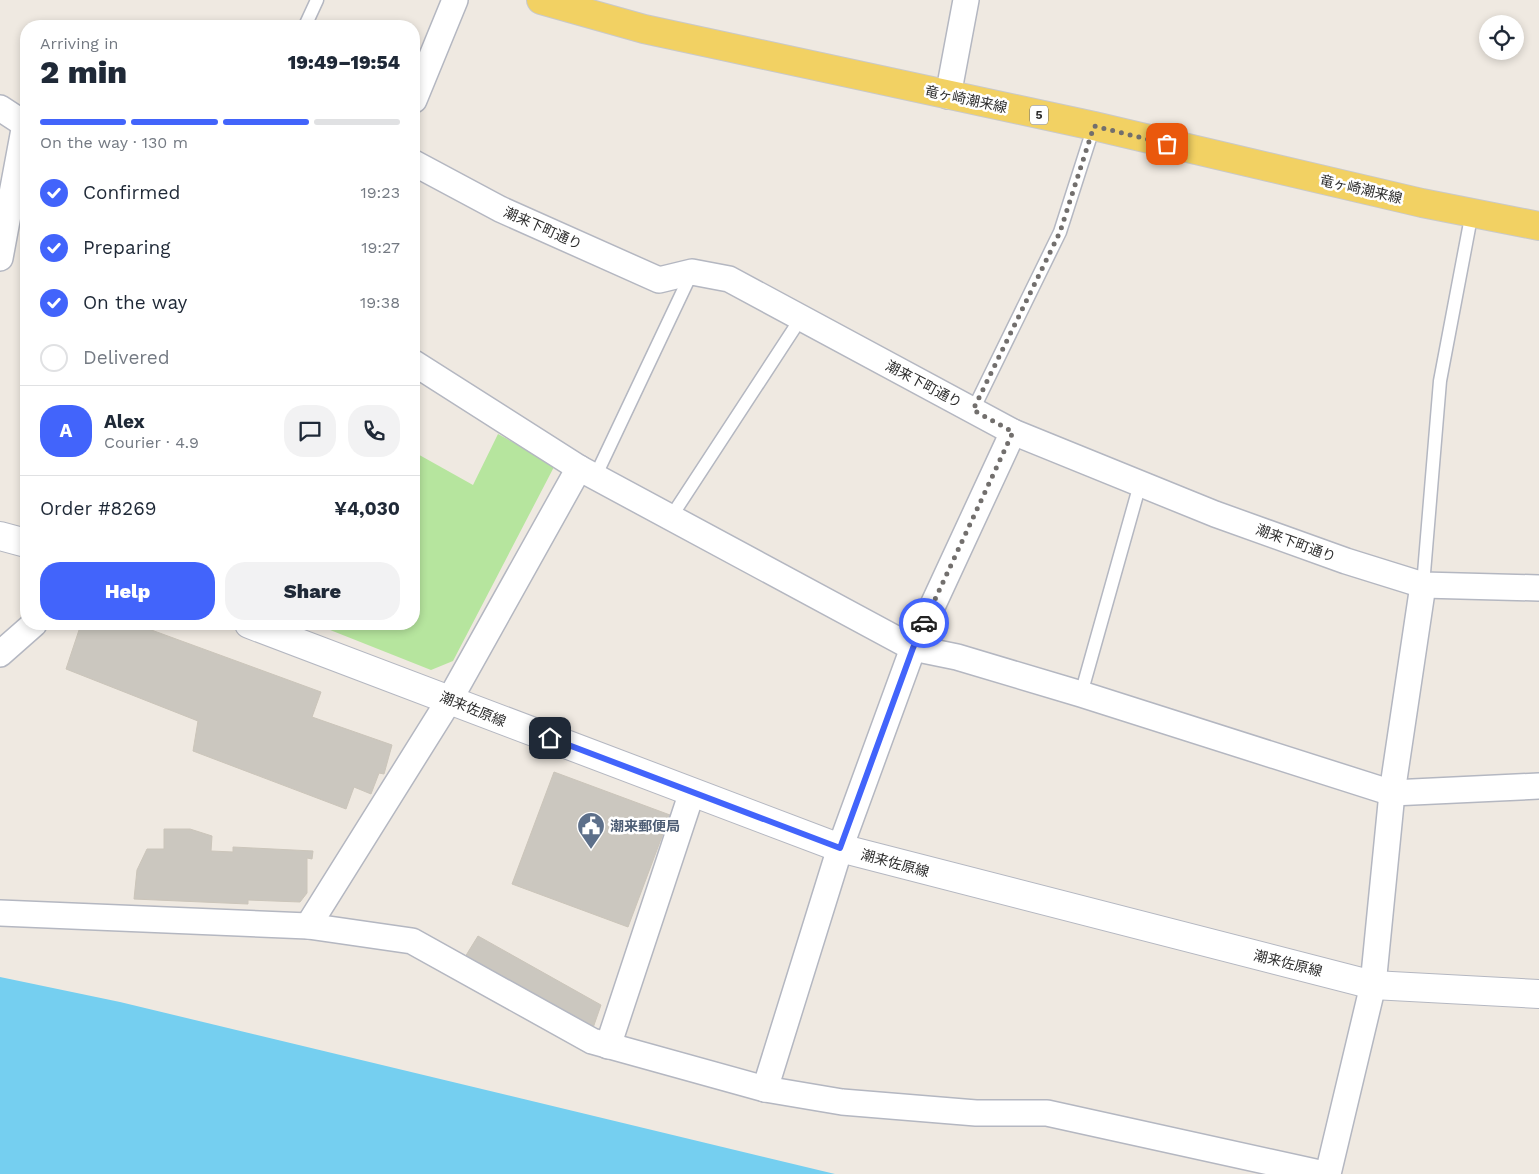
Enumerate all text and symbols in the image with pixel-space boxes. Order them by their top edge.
map controls [1479,15,1524,60]
button: locate [1479,15,1524,60]
text: Arriving in [40,34,118,53]
text: 19:49–19:54 [288,51,400,74]
text: 2 min [40,53,127,91]
street label: 竜ヶ崎潮来線 [923,82,1009,116]
road number: 5 [1030,106,1048,124]
pin [1146,123,1188,165]
icon: bag [1153,130,1181,158]
text: On the way · 130 m [40,133,188,152]
street label: 竜ヶ崎潮来線 [1318,172,1404,206]
icon: check [40,179,68,207]
text: Confirmed [83,181,180,204]
text: 19:23 [360,183,400,202]
street label: 潮来下町通り [501,204,585,252]
icon: check [40,234,68,262]
text: Preparing [83,236,170,259]
text: 19:27 [361,238,400,257]
icon: check [40,289,68,317]
text: On the way [83,291,187,314]
text: 19:38 [360,293,400,312]
text: Delivered [83,346,170,369]
street label: 潮来下町通り [883,357,965,411]
button: chat [284,405,336,457]
button: phone [348,405,400,457]
text: Alex [104,410,145,433]
text: A [60,419,72,442]
text: Courier · 4.9 [104,433,199,452]
text: Order #8269 [40,497,156,520]
text: ¥4,030 [334,497,400,520]
street label: 潮来下町通り [1254,521,1338,565]
button: Help [40,562,215,620]
button: Share [225,562,400,620]
courier [899,598,949,648]
icon: car [910,609,938,637]
street label: 潮来佐原線 [438,688,508,730]
pin [529,717,571,759]
icon: home [536,724,564,752]
public building icon: 潮来郵便局 [576,811,606,850]
place label: 潮来郵便局 [610,818,680,834]
street label: 潮来佐原線 [859,846,931,880]
street label: 潮来佐原線 [1252,947,1324,979]

